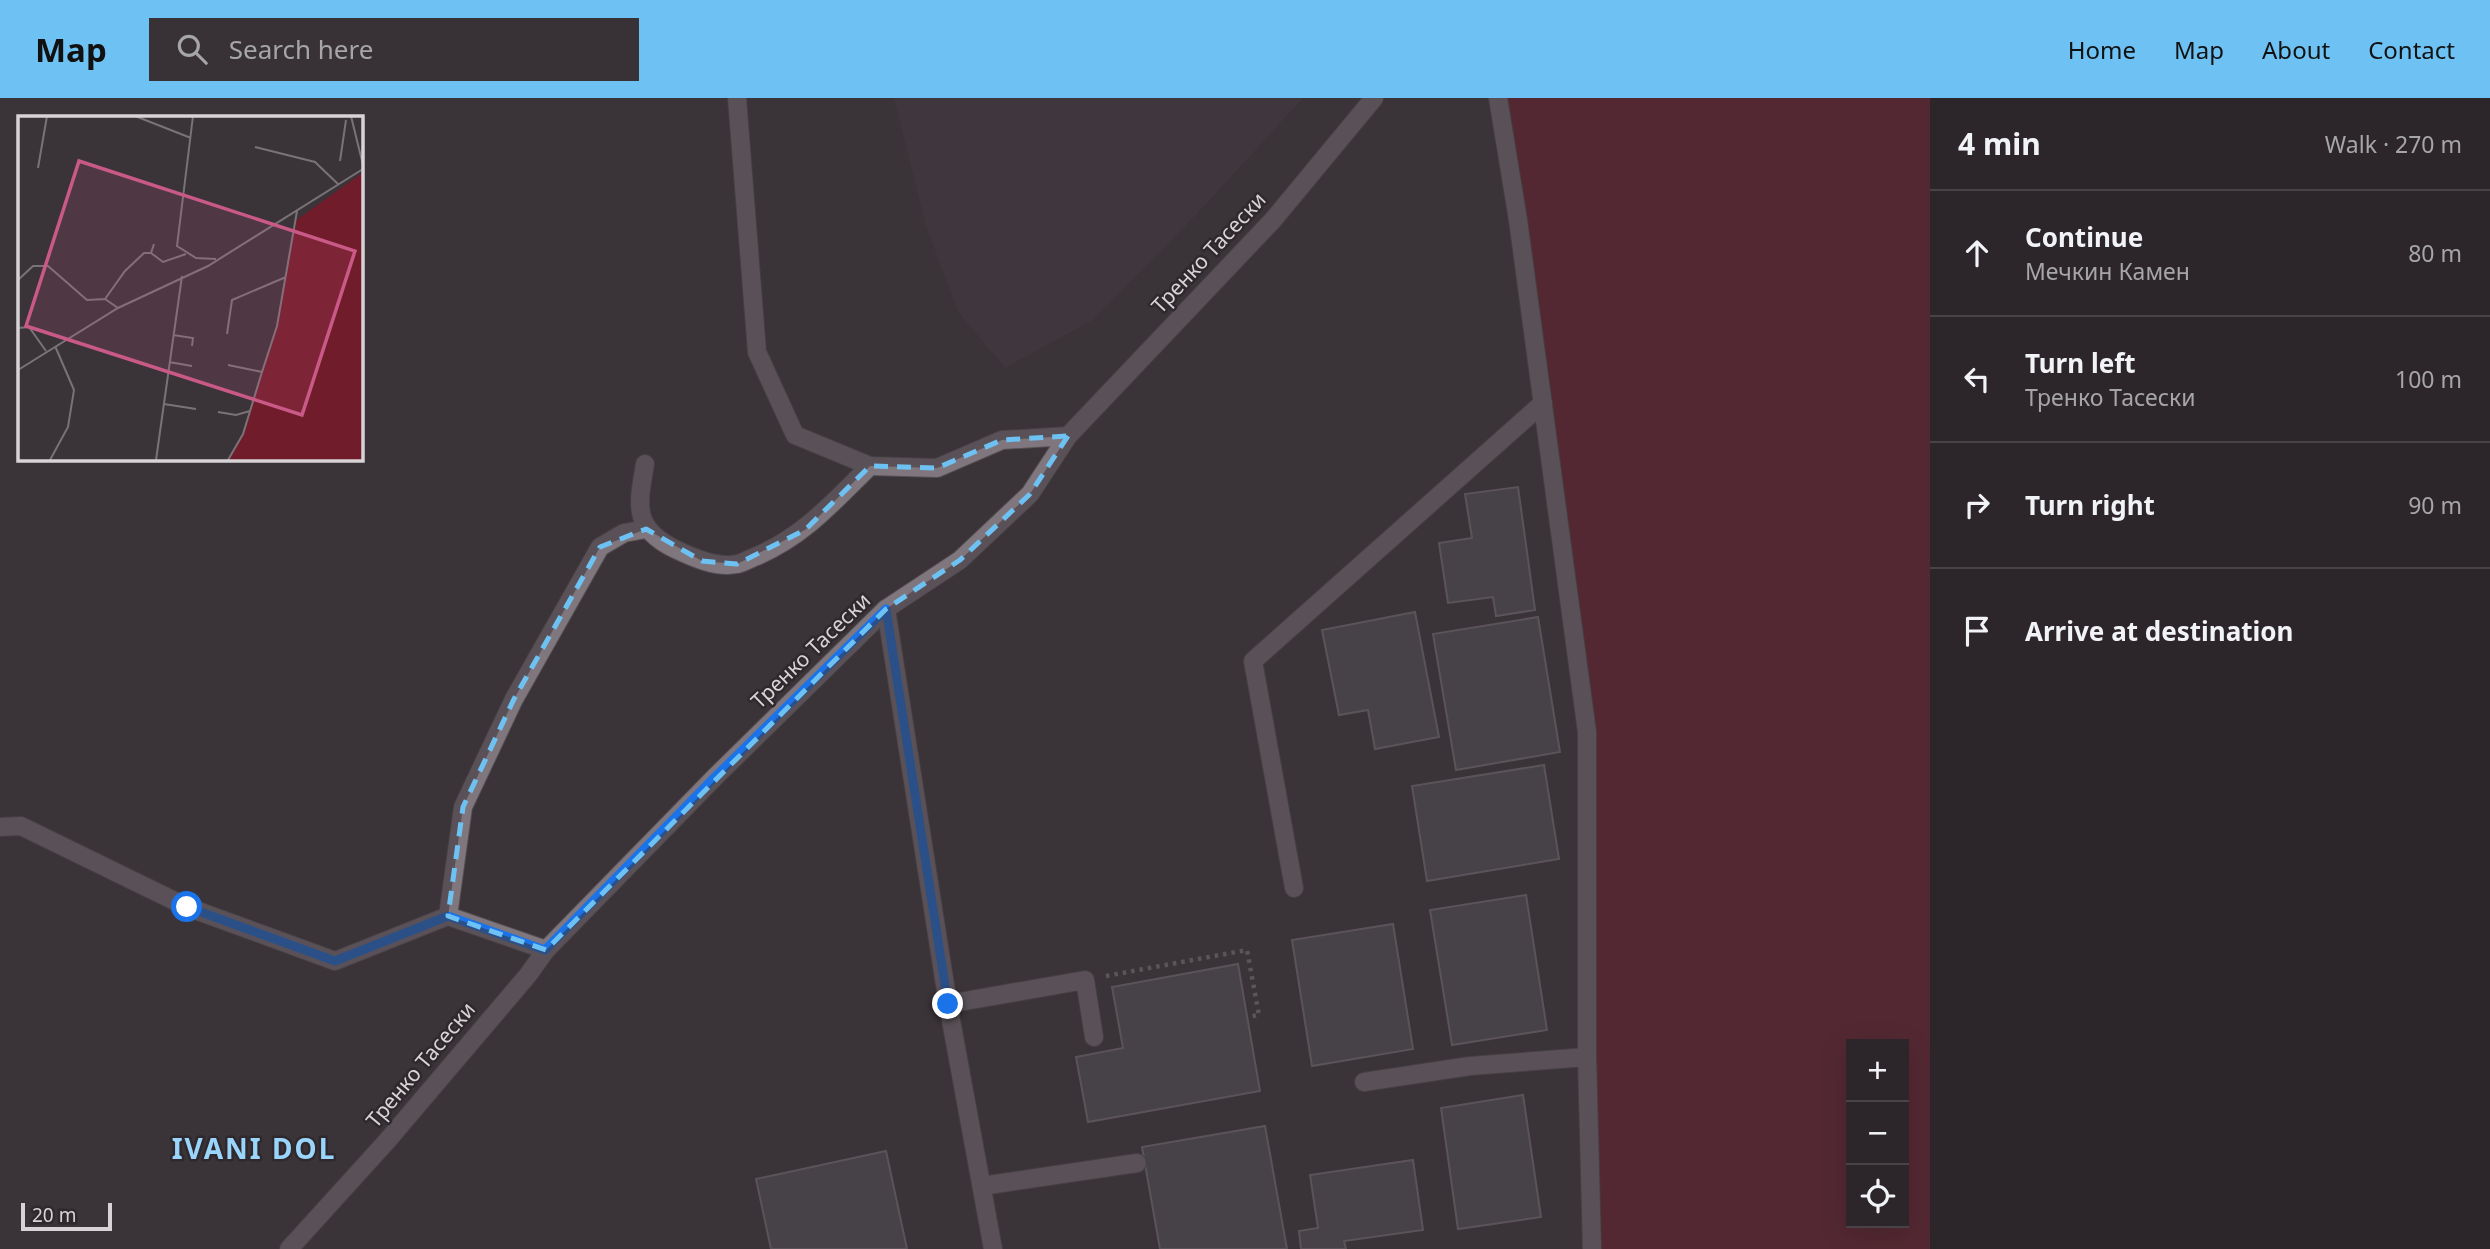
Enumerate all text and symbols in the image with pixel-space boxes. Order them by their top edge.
search box [149,18,639,81]
text: Map [35,27,107,72]
icon: search [173,30,211,68]
text: Search here [229,31,373,67]
text: Home [2068,33,2136,66]
text: Map [2174,33,2224,66]
text: About [2262,33,2330,66]
text: Contact [2368,33,2455,66]
inset map [18,116,362,460]
text: 4 min [1958,123,2041,164]
text: Walk · 270 m [2325,128,2462,160]
street label: Тренко Тасески [1145,186,1272,319]
text: Continue [2025,219,2143,255]
icon: ahead [1958,234,1996,272]
text: 80 m [2408,237,2462,269]
text: Мечкин Камен [2025,255,2190,287]
text: Turn left [2025,345,2136,381]
icon: left [1958,360,1996,398]
text: 100 m [2395,363,2462,395]
text: Тренко Тасески [2025,381,2196,413]
icon: right [1958,486,1996,524]
text: Turn right [2025,487,2155,523]
text: 90 m [2408,489,2462,521]
street label: Тренко Тасески [745,586,876,714]
icon: arrive [1958,612,1996,650]
text: Arrive at destination [2025,613,2294,649]
route start [171,891,202,922]
route end [932,988,963,1019]
street label: Тренко Тасески [359,996,481,1133]
map controls [1846,1039,1909,1228]
button: + [1846,1039,1909,1102]
button: − [1846,1102,1909,1165]
district label: IVANI DOL [172,1129,336,1167]
button: locate [1846,1165,1909,1228]
scale bar [21,1200,112,1232]
text: 20 m [32,1202,76,1228]

